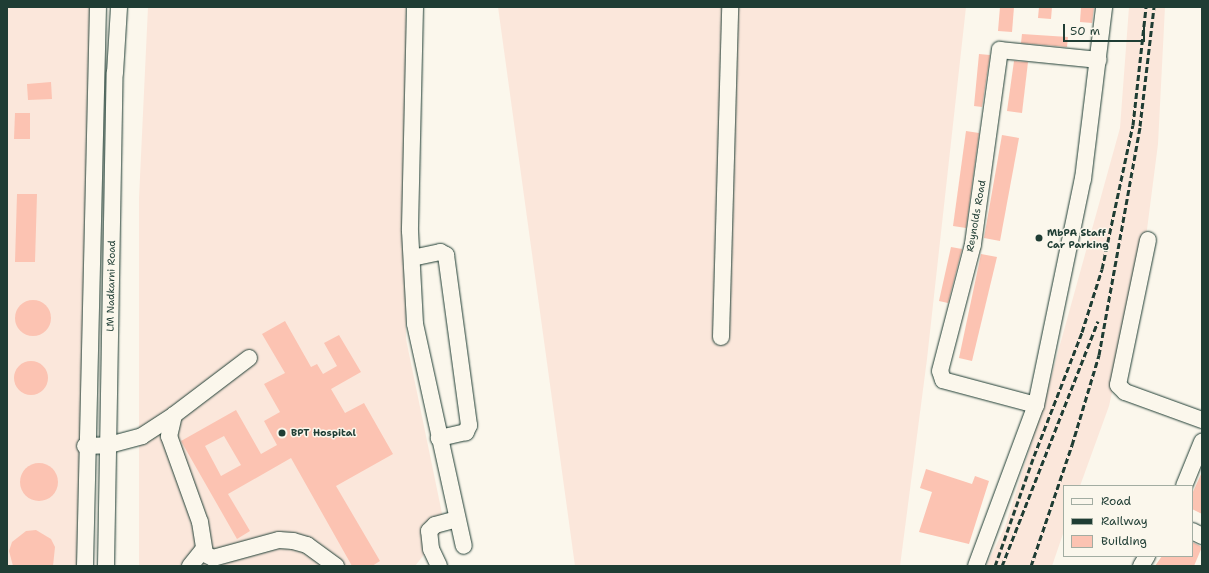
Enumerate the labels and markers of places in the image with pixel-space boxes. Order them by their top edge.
place label: MbPA Staff Car Parking [1047,226,1109,250]
marker: MbPA Staff Car Parking [1034,233,1044,243]
marker: BPT Hospital [276,427,288,439]
place label: BPT Hospital [291,427,356,439]

